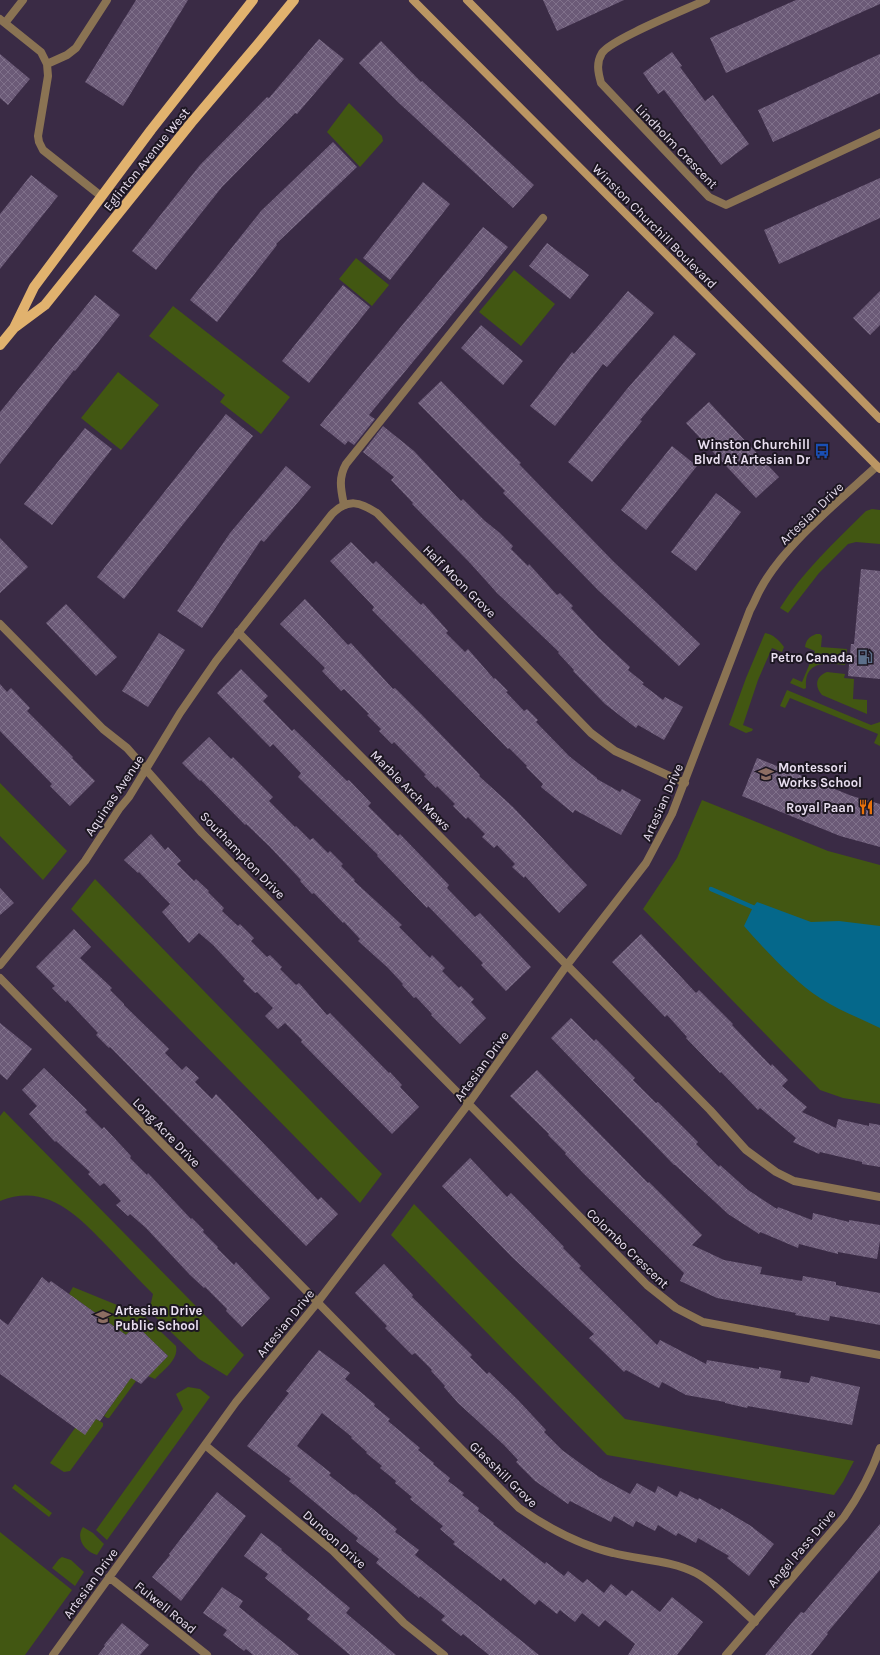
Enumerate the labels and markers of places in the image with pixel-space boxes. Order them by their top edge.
place label: Winston Churchill Blvd At Artesian Dr [694,437,811,467]
bus stop icon: Winston Churchill Blvd At Artesian Dr [813,442,831,460]
fuel station icon: Petro Canada [856,648,874,666]
place label: Petro Canada [771,650,853,665]
place label: Montessori Works School [778,760,862,790]
school or university icon: Montessori Works School [757,765,775,783]
restaurant icon: Royal Paan [857,798,875,816]
place label: Royal Paan [786,800,854,815]
place label: Artesian Drive Public School [115,1303,202,1333]
school or university icon: Artesian Drive Public School [94,1308,112,1326]

